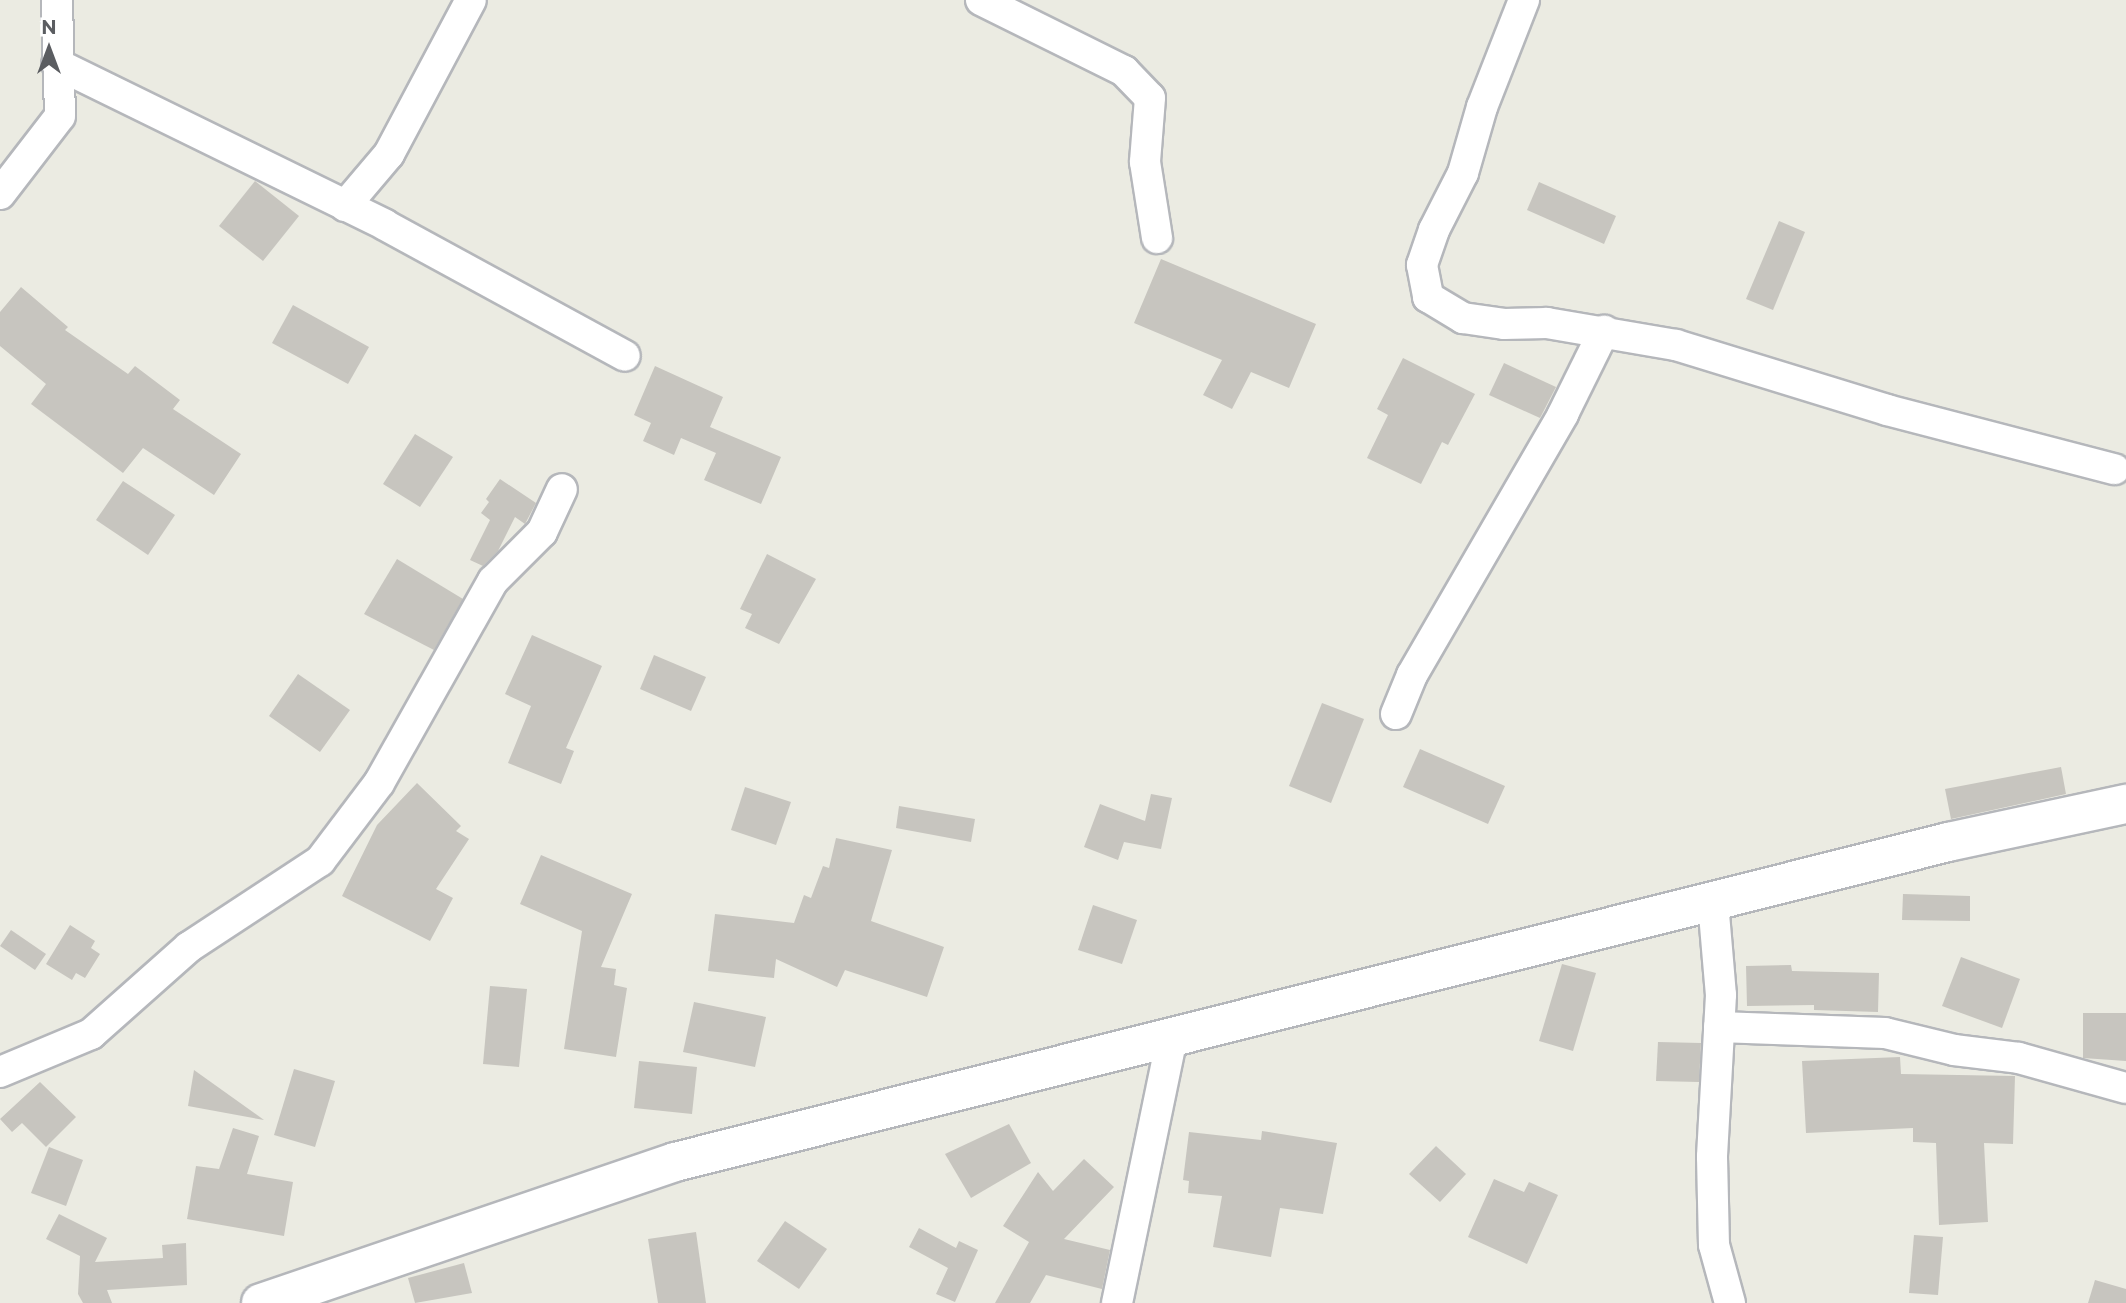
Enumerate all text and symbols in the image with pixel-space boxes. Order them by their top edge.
north arrow [14,14,84,84]
text: N [41,16,57,39]

